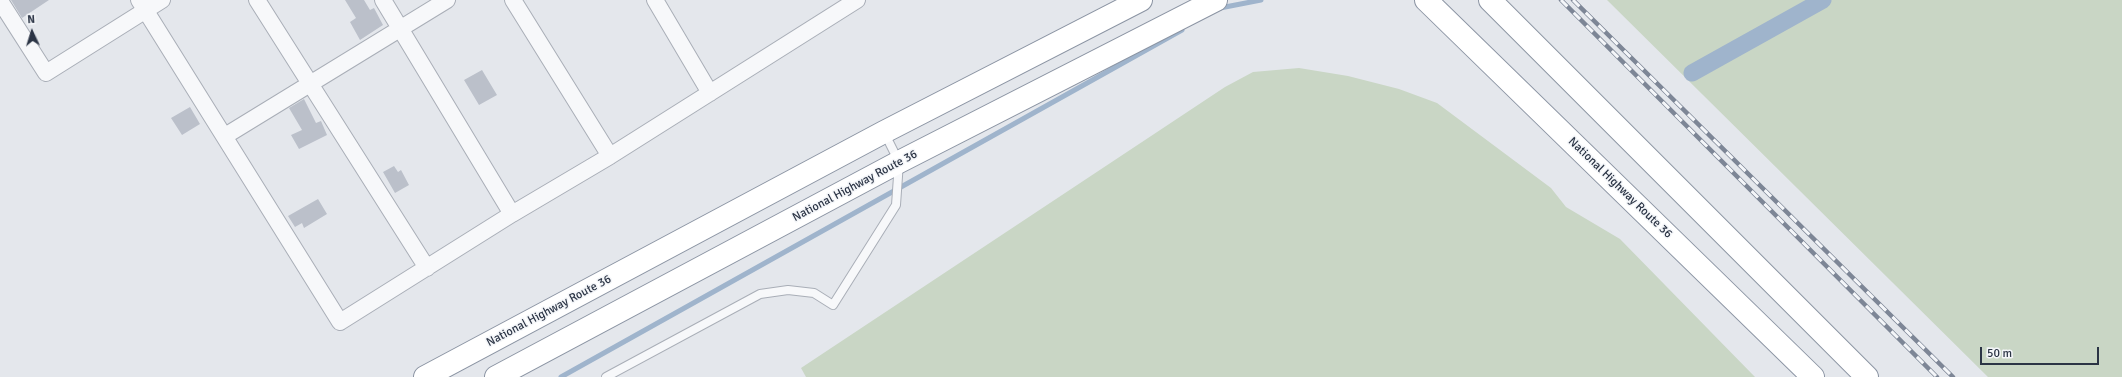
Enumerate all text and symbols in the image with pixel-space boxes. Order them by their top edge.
north arrow [12,12,52,52]
text: N [27,13,35,26]
street label: National Highway Route 36 [1565,135,1675,241]
street label: National Highway Route 36 [790,147,920,225]
street label: National Highway Route 36 [484,272,614,350]
scale bar [1982,339,2101,365]
text: 50 m [1987,346,2012,361]

